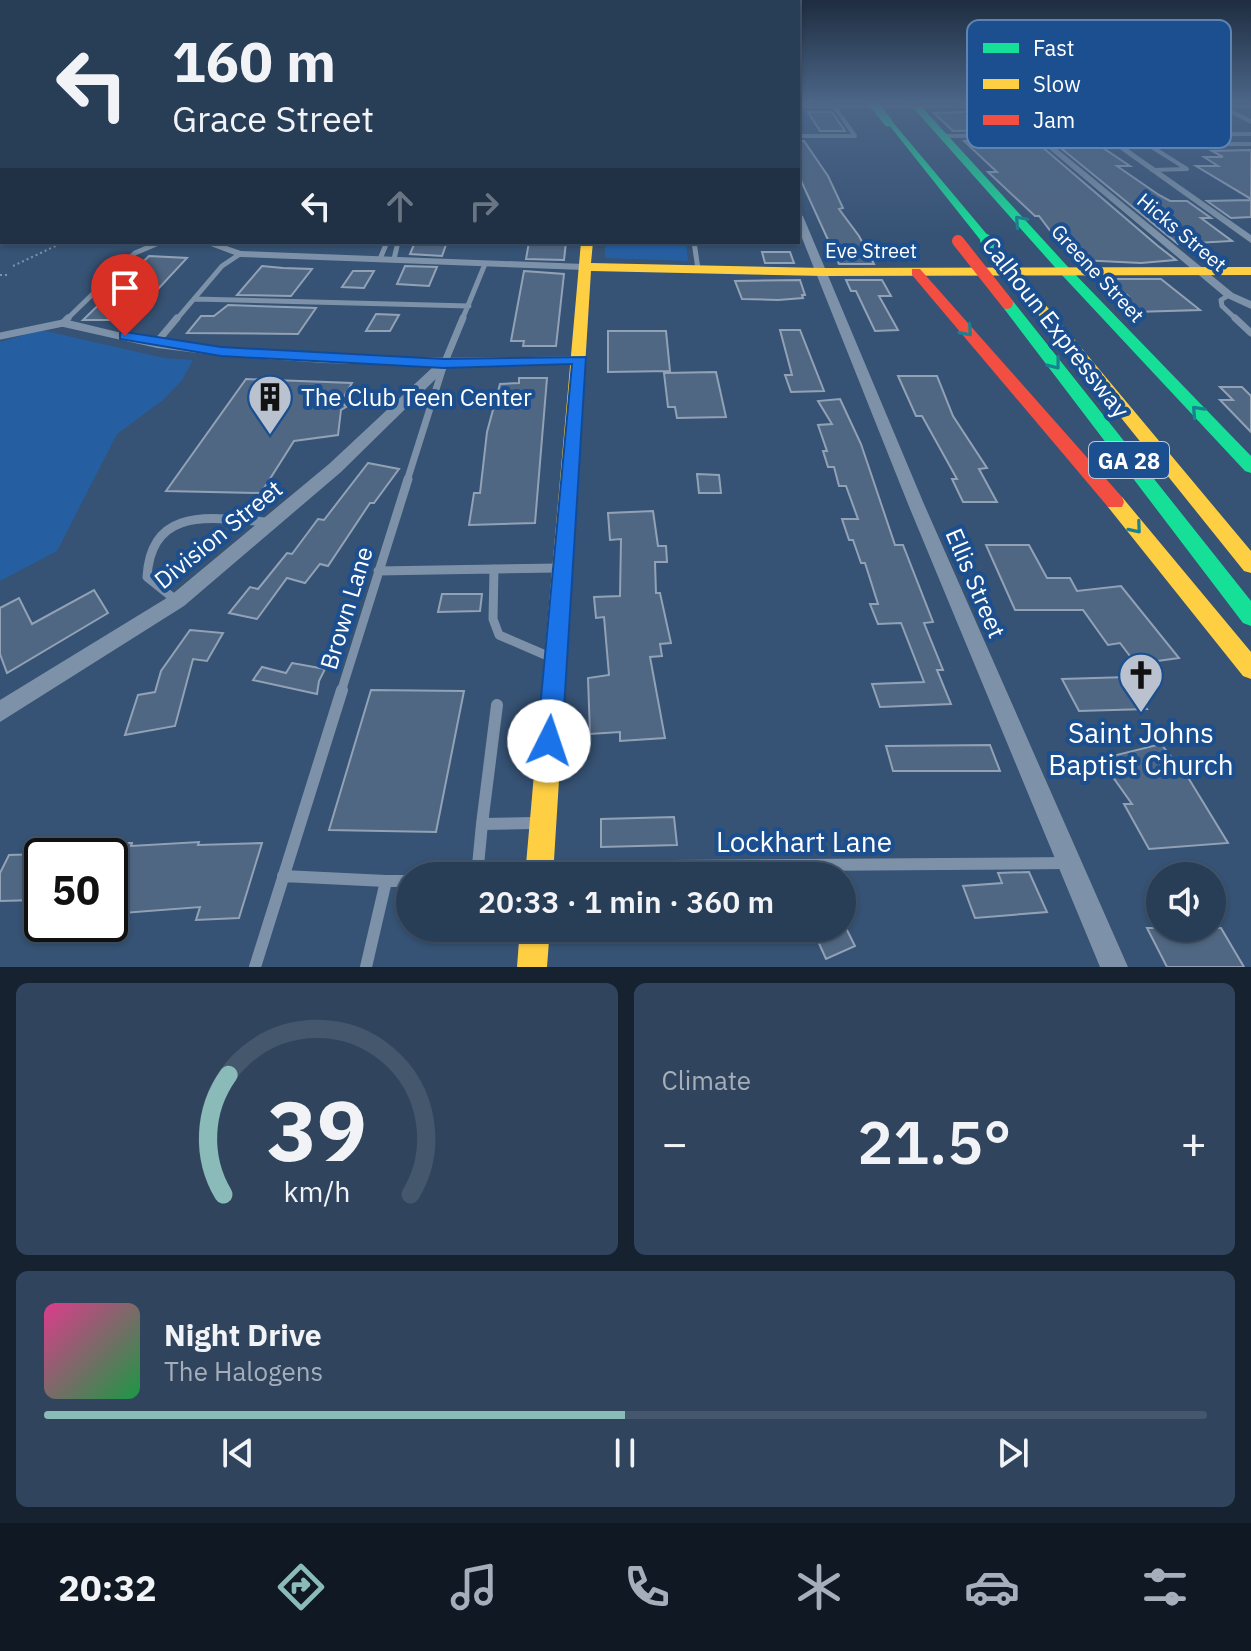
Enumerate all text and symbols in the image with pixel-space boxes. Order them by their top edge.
legend [967,20,1231,148]
text: 160 m [172,25,336,97]
icon: left [40,32,144,136]
text: Fast [1033,33,1074,62]
text: Slow [1033,69,1081,98]
text: Grace Street [172,95,374,142]
text: Jam [1033,105,1075,134]
icon: left [294,184,338,228]
icon: ahead [378,184,422,228]
icon: right [462,184,506,228]
street label: Hicks Street [1132,187,1232,277]
one-way arrow [1015,215,1029,230]
street label: Greene Street [1045,218,1151,328]
street label: Calhoun Expressway [975,230,1137,424]
street label: Eve Street [825,237,917,264]
pin [91,254,159,336]
icon: arrive [103,266,147,310]
one-way arrow [957,322,971,337]
one-way arrow [1046,355,1060,370]
building icon: The Club Teen Center [246,373,294,436]
place label: The Club Teen Center [301,381,532,413]
one-way arrow [1193,405,1207,420]
road number: GA 28 [1089,442,1169,478]
street label: Division Street [147,472,289,596]
one-way arrow [1126,519,1141,533]
street label: Ellis Street [939,523,1013,643]
street label: Brown Lane [312,543,380,673]
church icon: Saint Johns Baptist Church [1117,651,1165,714]
position arrow [507,699,591,783]
place label: Saint Johns Baptist Church [1048,714,1234,783]
street label: Lockhart Lane [716,823,892,860]
speed limit sign: 50 [24,838,128,942]
map controls [1146,862,1226,942]
button: sound [1146,862,1226,942]
text: 20:33 · 1 min · 360 m [478,882,774,921]
text: Climate [662,1063,751,1097]
text: 39 [267,1076,367,1184]
text: 21.5° [857,1102,1011,1181]
text: − [662,1114,688,1171]
text: + [1181,1114,1207,1171]
text: km/h [283,1173,350,1210]
text: Night Drive [164,1315,322,1354]
text: The Halogens [164,1354,323,1388]
icon: previous [216,1431,260,1475]
icon: pause [603,1431,647,1475]
icon: next [991,1431,1035,1475]
icon: directions [273,1559,329,1615]
icon: music [446,1559,502,1615]
icon: phone [619,1559,675,1615]
icon: climate [791,1559,847,1615]
icon: car [964,1559,1020,1615]
icon: filters [1137,1559,1193,1615]
text: 20:32 [58,1564,157,1611]

